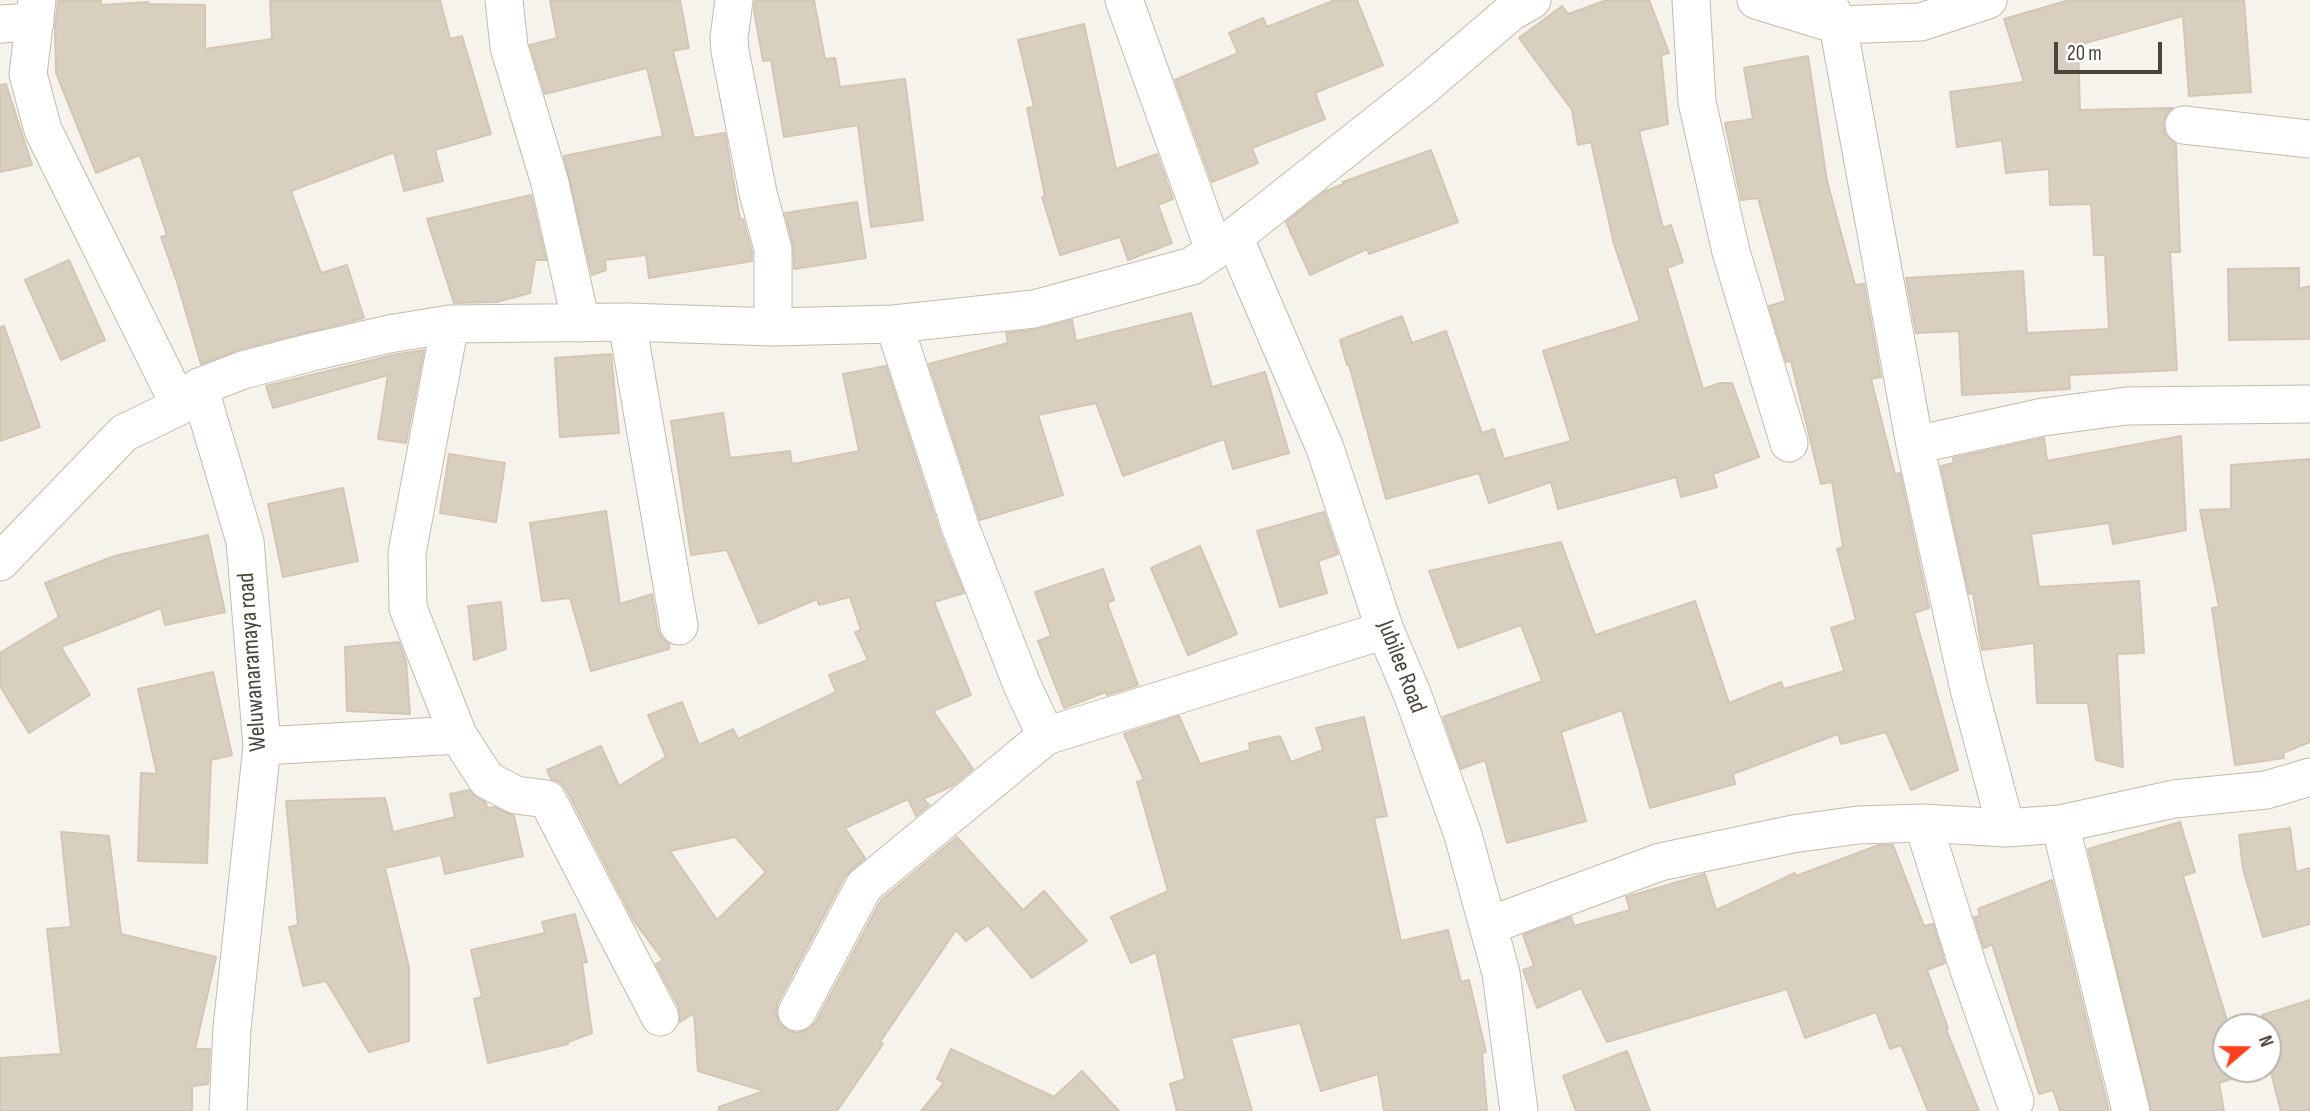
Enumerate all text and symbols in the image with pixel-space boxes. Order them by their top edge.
scale bar [2058,28,2166,72]
text: 20 m [2067,41,2102,66]
street label: Weluwanaramaya road [232,572,274,752]
street label: Jubilee Road [1370,617,1432,717]
north arrow [2212,1013,2282,1083]
text: N [2253,1033,2278,1050]

